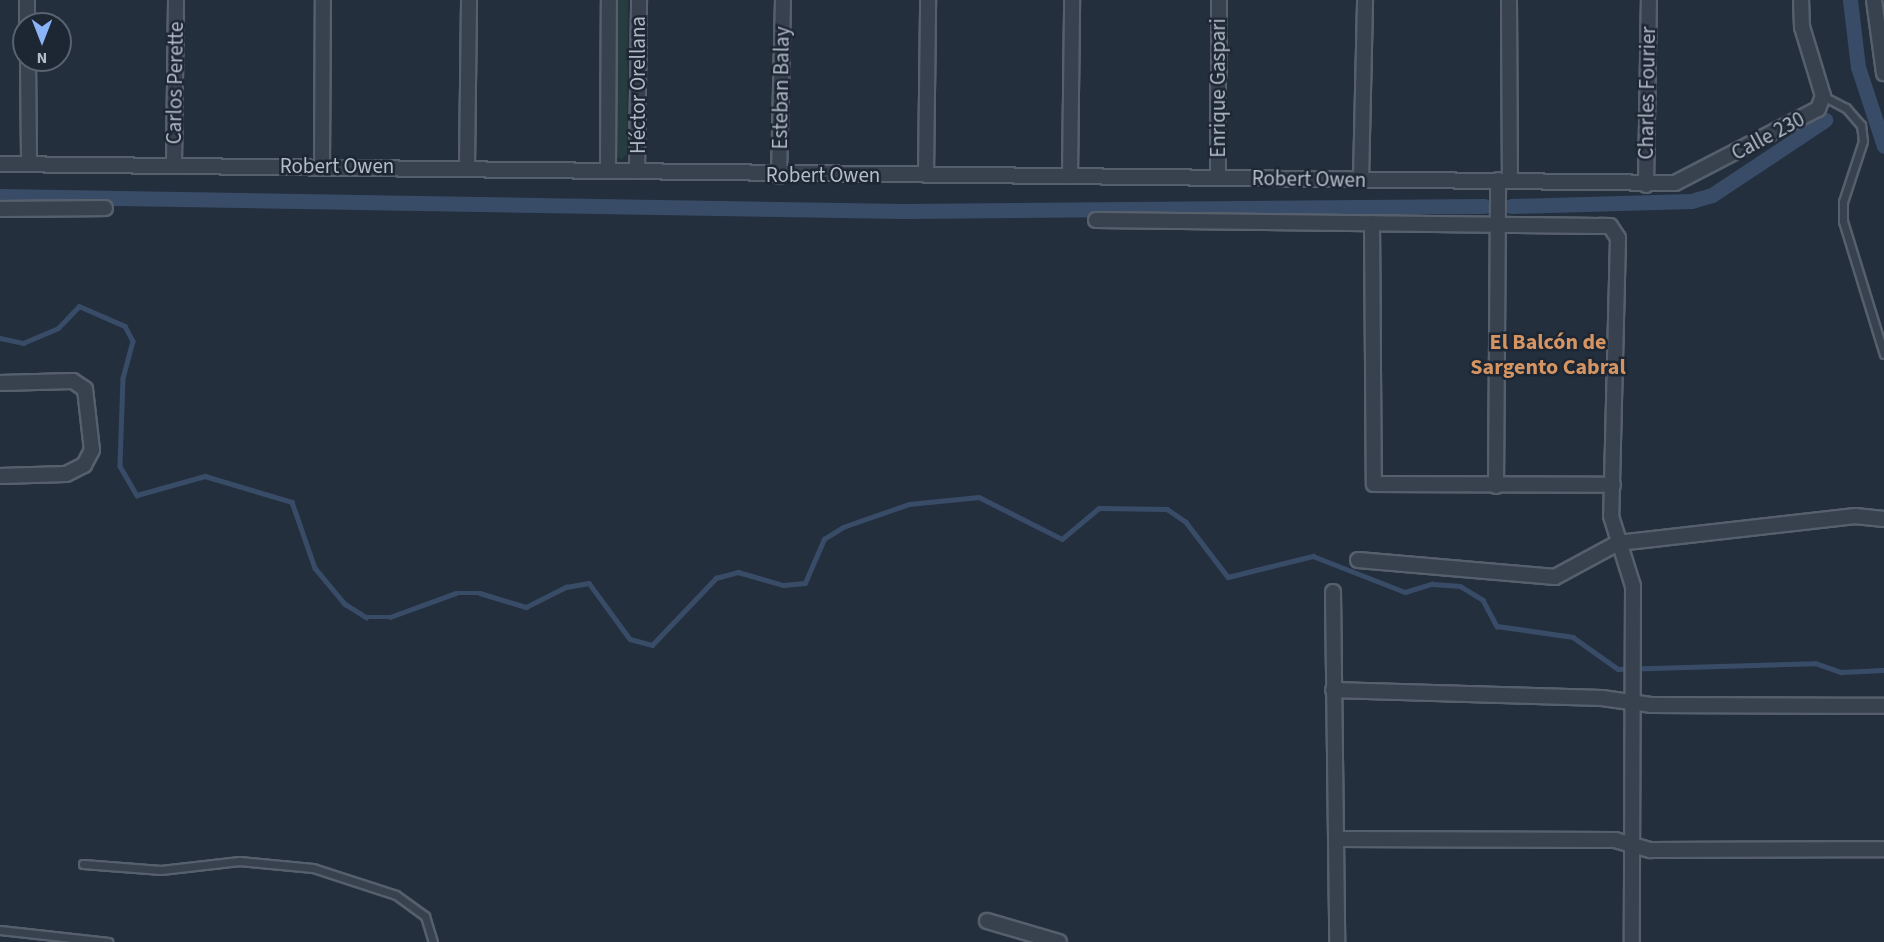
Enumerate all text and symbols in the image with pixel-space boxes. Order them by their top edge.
north arrow [12,12,72,72]
street label: Héctor Orellana [625,16,651,154]
street label: Enrique Gaspari [1205,18,1231,158]
street label: Carlos Perette [161,22,189,144]
street label: Esteban Balay [767,26,795,150]
street label: Charles Fourier [1633,26,1661,160]
text: N [37,47,47,69]
street label: Calle 230 [1727,106,1809,166]
street label: Robert Owen [280,153,394,179]
street label: Robert Owen [766,162,880,188]
street label: Robert Owen [1251,165,1367,193]
district label: El Balcón de Sargento Cabral [1470,329,1626,380]

